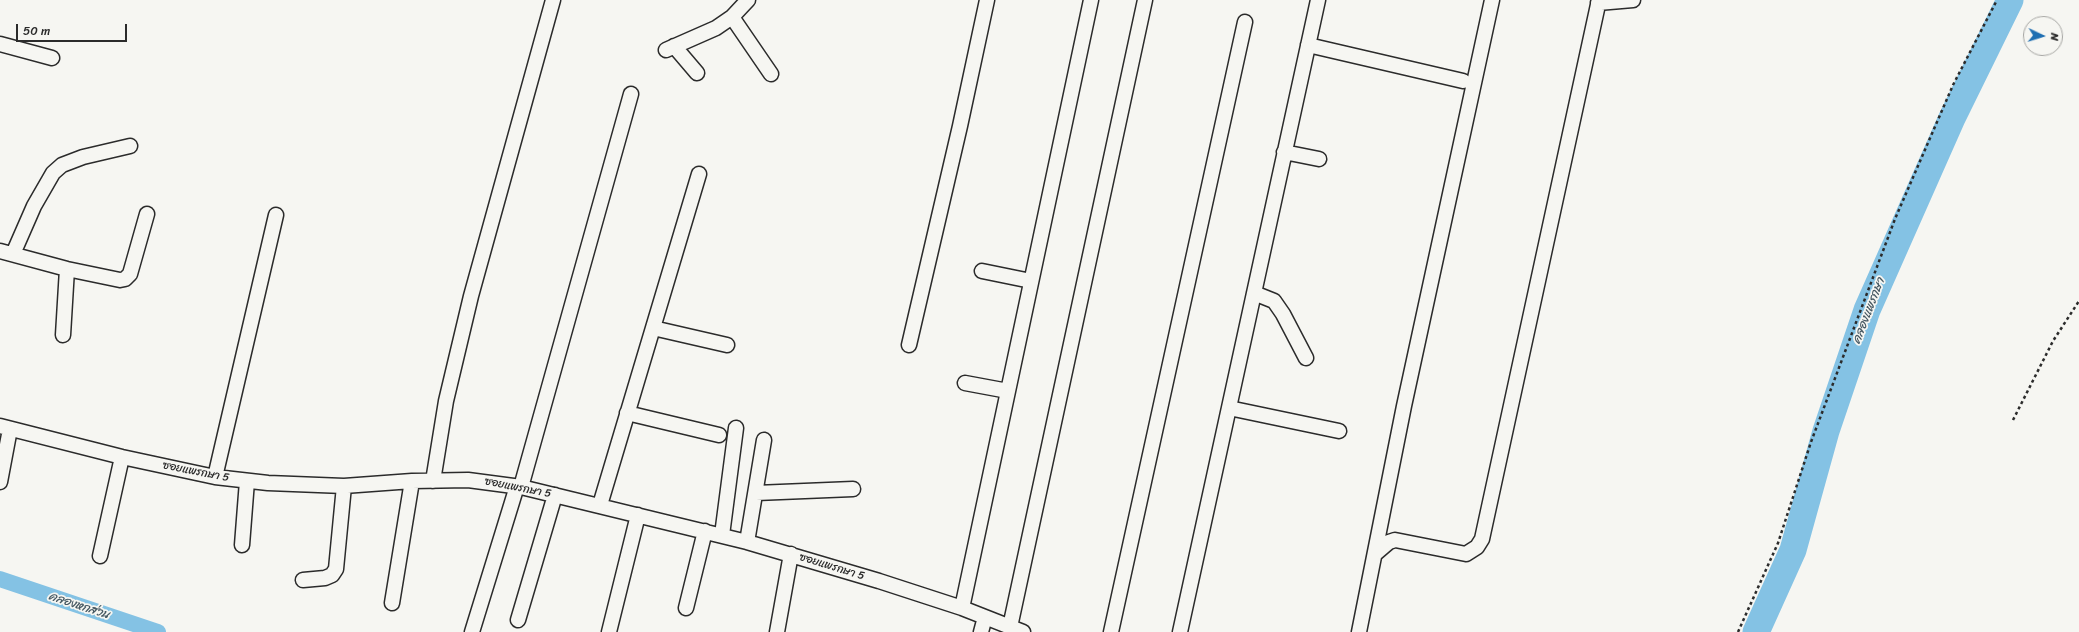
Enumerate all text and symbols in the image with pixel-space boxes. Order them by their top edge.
scale bar [18,16,129,42]
north arrow [2023,16,2063,56]
text: 50 m [23,20,50,42]
text: N [2045,32,2064,41]
water label: คลองแพรกษา [1850,276,1888,346]
street label: ซอยแพรกษา 5 [162,459,230,485]
street label: ซอยแพรกษา 5 [484,475,552,501]
street label: ซอยแพรกษา 5 [798,551,866,583]
water label: คลองหกส่วน [47,589,111,623]

